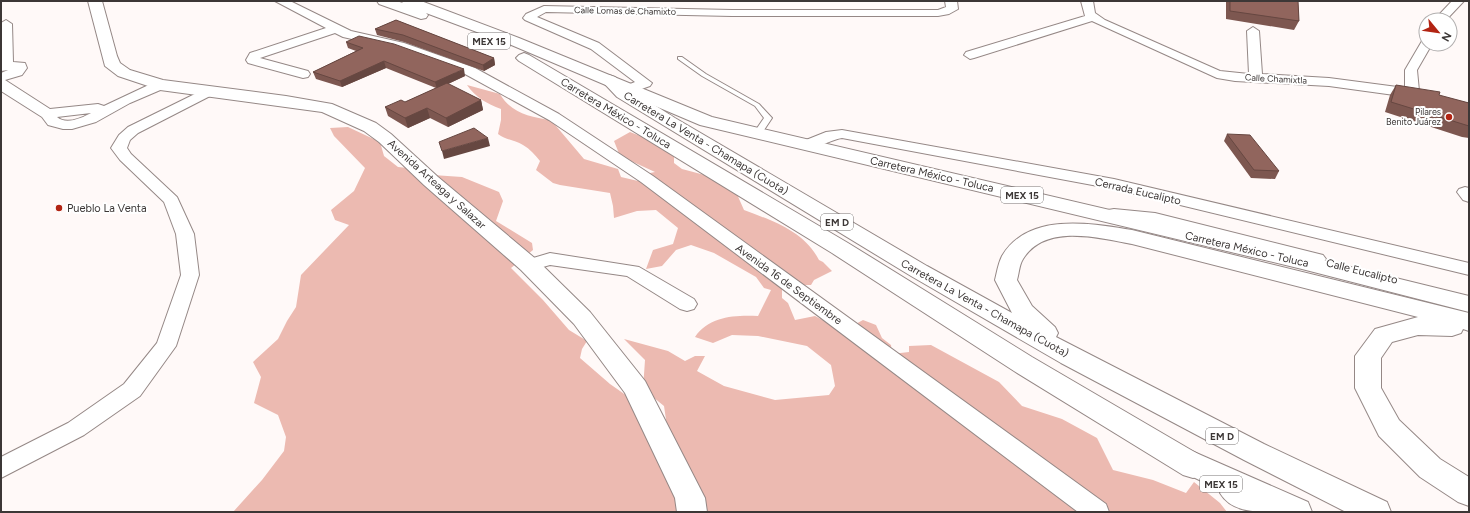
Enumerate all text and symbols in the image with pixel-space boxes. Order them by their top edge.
street label: Calle Lomas de Chamixto [574,4,676,17]
north arrow [1418,12,1458,52]
text: N [1439,30,1454,43]
road number: MEX 15 [468,33,510,49]
street label: Calle Chamixtla [1245,71,1308,86]
street label: Carretera México - Toluca [558,75,673,152]
street label: Carretera La Venta - Chamapa (Cuota) [621,89,791,198]
place label: Pilares Benito Juárez [1386,106,1442,127]
marker: Pilares Benito Juárez [1444,112,1454,122]
street label: Avenida Arteaga y Salazar [385,137,489,232]
street label: Carretera México - Toluca [869,154,995,195]
street label: Cerrada Eucalipto [1094,175,1182,208]
road number: MEX 15 [1001,187,1043,203]
place label: Pueblo La Venta [67,202,147,215]
marker: Pueblo La Venta [54,203,64,213]
road number: EM D [821,214,853,230]
street label: Carretera México - Toluca [1184,229,1310,270]
street label: Avenida 16 de Septiembre [733,241,845,327]
street label: Calle Eucalipto [1325,256,1399,287]
street label: Carretera La Venta - Chamapa (Cuota) [899,257,1071,360]
road number: EM D [1206,428,1238,444]
road number: MEX 15 [1200,476,1242,492]

